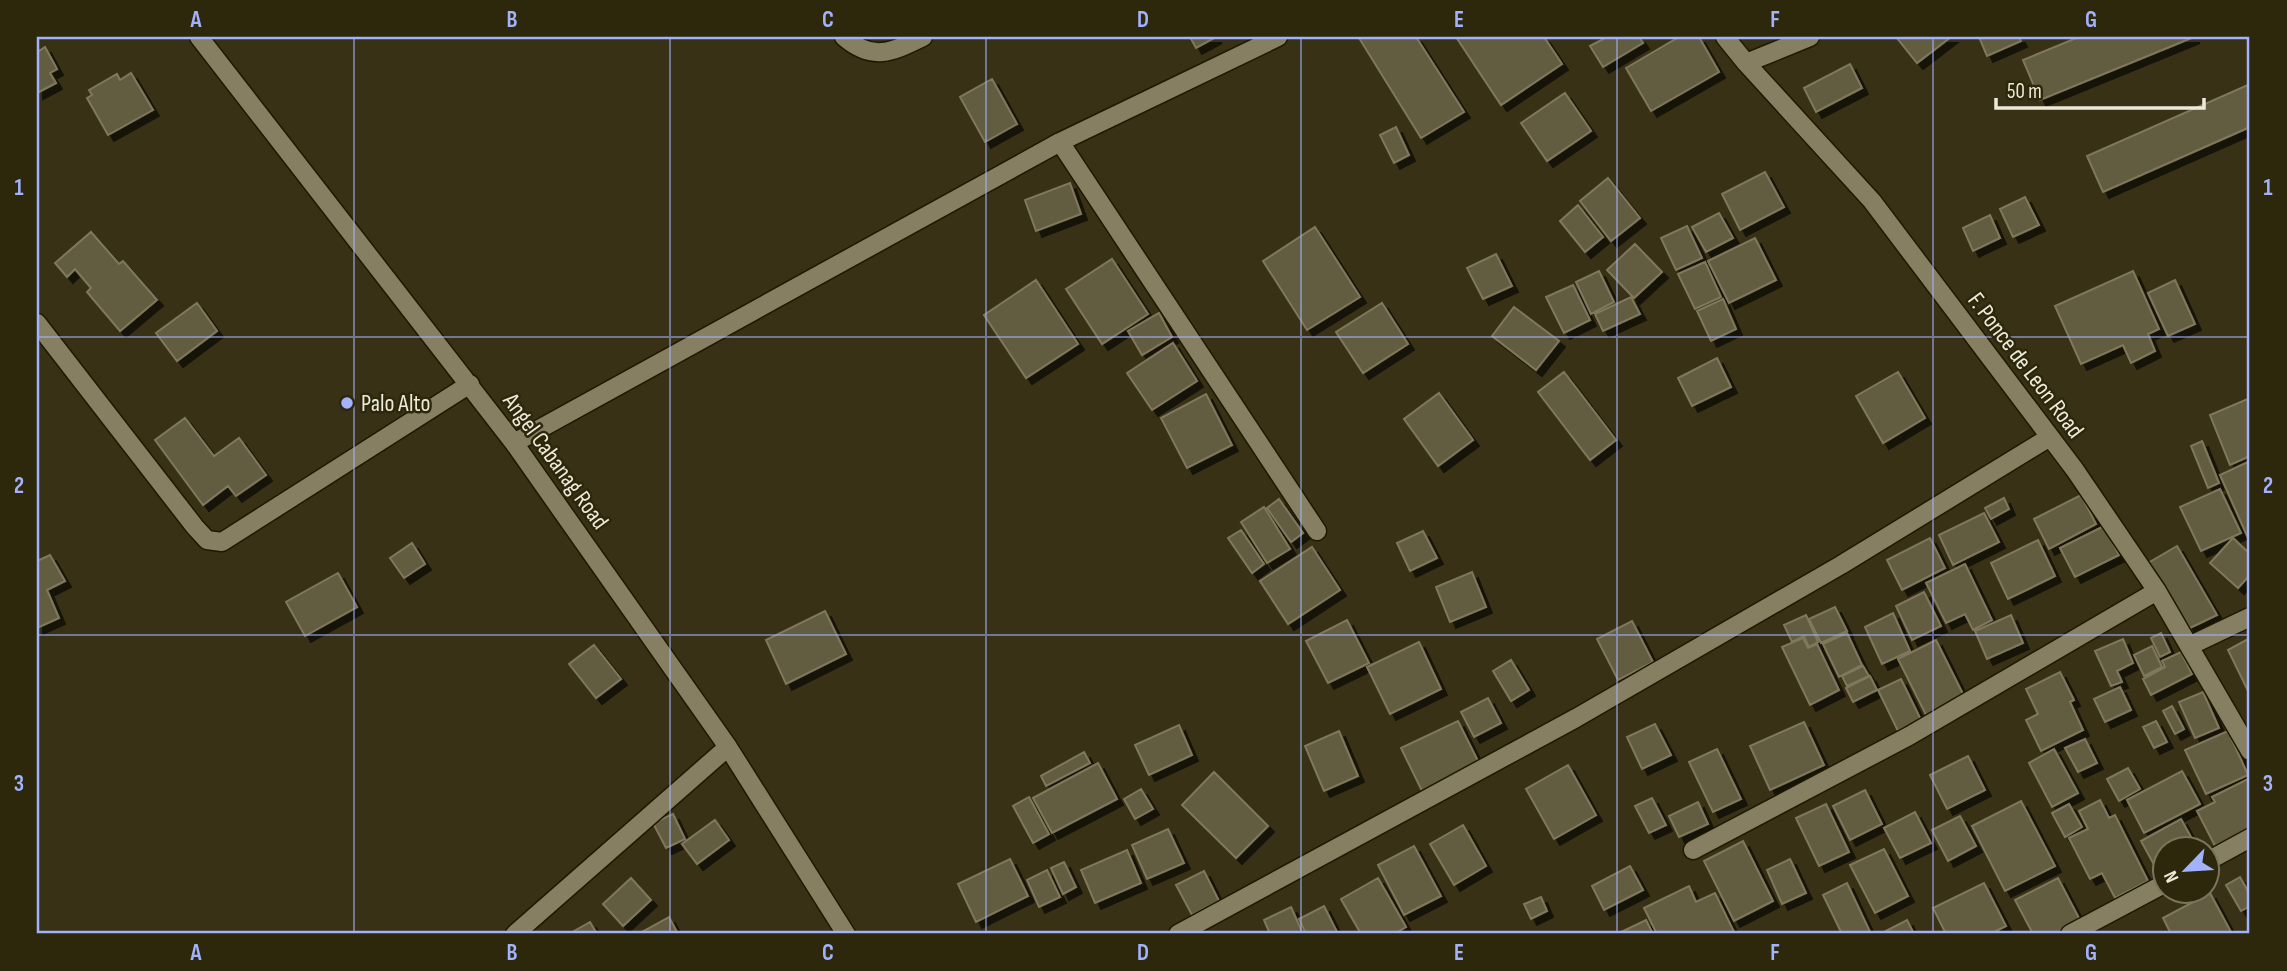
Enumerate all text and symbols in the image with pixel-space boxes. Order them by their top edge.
text: A [190,6,203,34]
text: B [507,6,518,34]
text: C [822,6,834,34]
text: D [1137,6,1149,34]
text: E [1454,6,1464,34]
text: F [1770,6,1780,34]
text: G [2085,6,2097,34]
scale bar [1996,66,2205,110]
text: 50 m [2007,79,2042,104]
text: 1 [14,174,24,202]
text: 1 [2263,174,2273,202]
street label: F. Ponce de Leon Road [1961,287,2090,444]
street label: Angel Cabanag Road [496,387,615,535]
place label: Palo Alto [361,389,430,418]
marker: Palo Alto [339,395,355,411]
text: 2 [14,472,24,500]
text: 2 [2263,472,2273,500]
text: 3 [14,770,24,798]
text: 3 [2263,770,2273,798]
north arrow [2150,834,2220,904]
text: N [2159,867,2185,886]
text: A [190,939,203,967]
text: B [507,939,518,967]
text: C [822,939,834,967]
text: D [1137,939,1149,967]
text: E [1454,939,1464,967]
text: F [1770,939,1780,967]
text: G [2085,939,2097,967]

